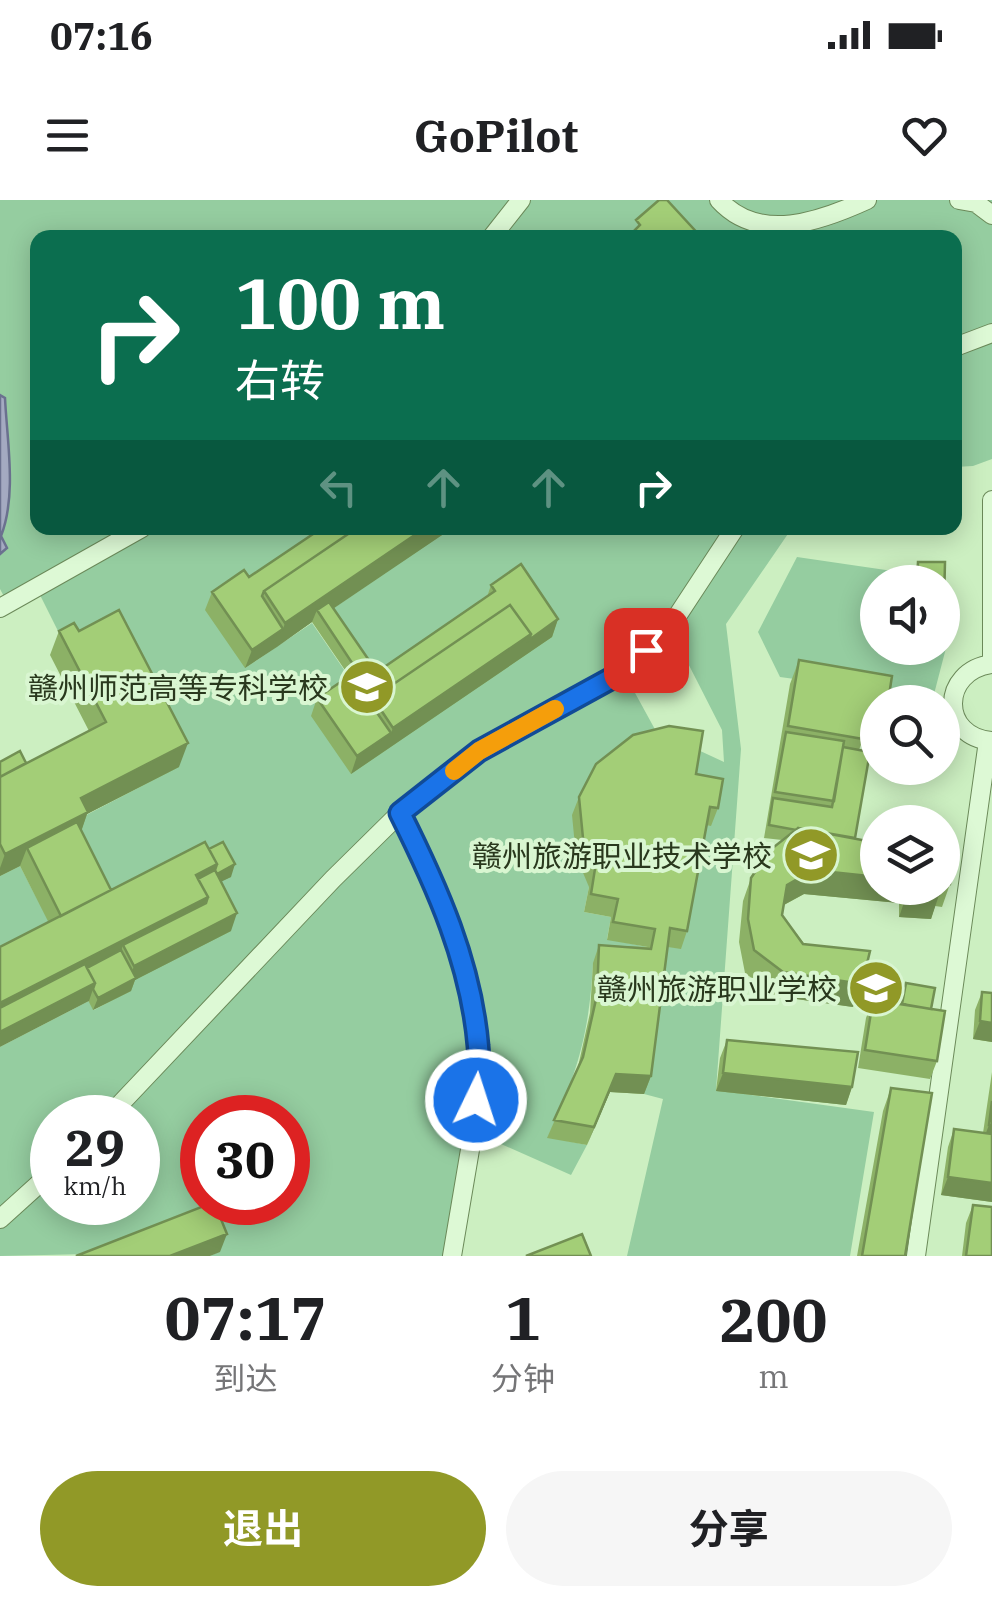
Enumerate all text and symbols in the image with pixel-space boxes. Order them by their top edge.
text: 07:16 [50,11,153,60]
text: GoPilot [414,106,578,164]
icon: menu [40,108,95,163]
icon: heart [897,108,952,163]
text: 100 m [235,257,445,348]
icon: right [70,270,200,400]
text: 右转 [235,351,325,409]
icon: left [311,460,366,515]
icon: ahead [416,460,471,515]
icon: ahead [521,460,576,515]
icon: right [626,460,681,515]
map controls [860,565,960,905]
button: sound [860,565,960,665]
pin [604,608,689,693]
icon: arrive [619,623,674,678]
school or university icon: 赣州师范高等专科学校 [337,657,397,717]
place label: 赣州师范高等专科学校 [28,668,328,707]
button: search [860,685,960,785]
button: layers [860,805,960,905]
school or university icon: 赣州旅游职业技术学校 [781,825,841,885]
place label: 赣州旅游职业技术学校 [472,836,772,875]
school or university icon: 赣州旅游职业学校 [846,958,906,1018]
place label: 赣州旅游职业学校 [597,969,837,1008]
position arrow [424,1048,528,1152]
speed limit sign: 30 [180,1095,310,1225]
text: 29 [65,1115,125,1180]
text: km/h [63,1169,127,1202]
text: 07:17 [164,1278,327,1357]
text: 1 [505,1278,541,1357]
text: 200 [720,1280,828,1359]
text: m [758,1355,789,1397]
text: 到达 [214,1357,278,1399]
text: 分钟 [491,1357,555,1399]
button: 退出 [40,1471,486,1586]
button: 分享 [506,1471,952,1586]

